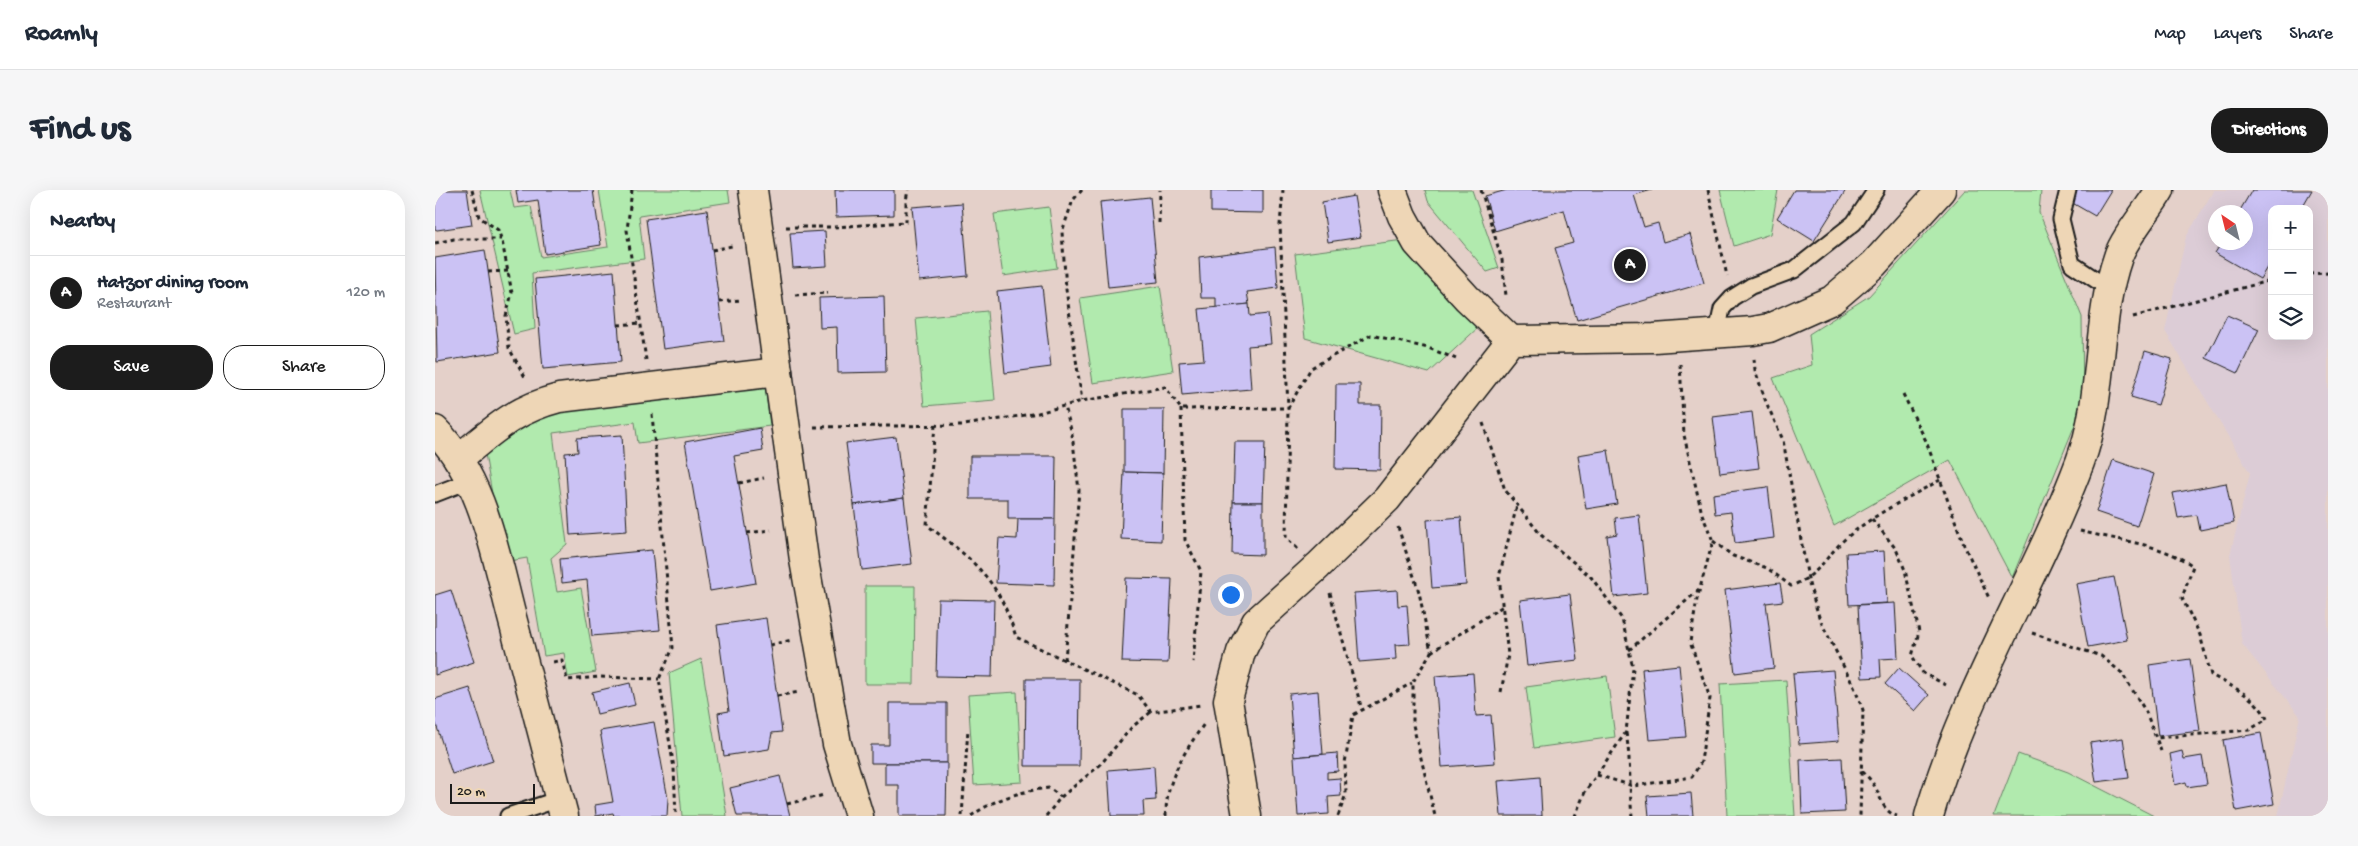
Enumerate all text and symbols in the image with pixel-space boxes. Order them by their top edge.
text: Roamly [25,20,98,49]
text: Map [2154,24,2186,45]
text: Layers [2214,24,2261,45]
text: Share [2289,24,2333,45]
button: Directions [2211,108,2328,153]
text: Find us [30,110,130,151]
north arrow [2208,205,2253,250]
map controls [2268,205,2313,340]
button: + [2268,205,2313,250]
text: Nearby [50,210,115,235]
pin: A [1614,246,1646,284]
button: − [2268,250,2313,295]
text: Hatzor dining room [97,272,248,295]
text: A [61,284,71,303]
text: 120 m [346,284,385,303]
text: Restaurant [97,295,171,314]
button: layers [2268,295,2313,340]
button: Save [50,345,213,390]
button: Share [223,345,385,390]
your location [1218,582,1244,608]
scale bar [450,781,535,804]
text: 20 m [457,784,485,801]

